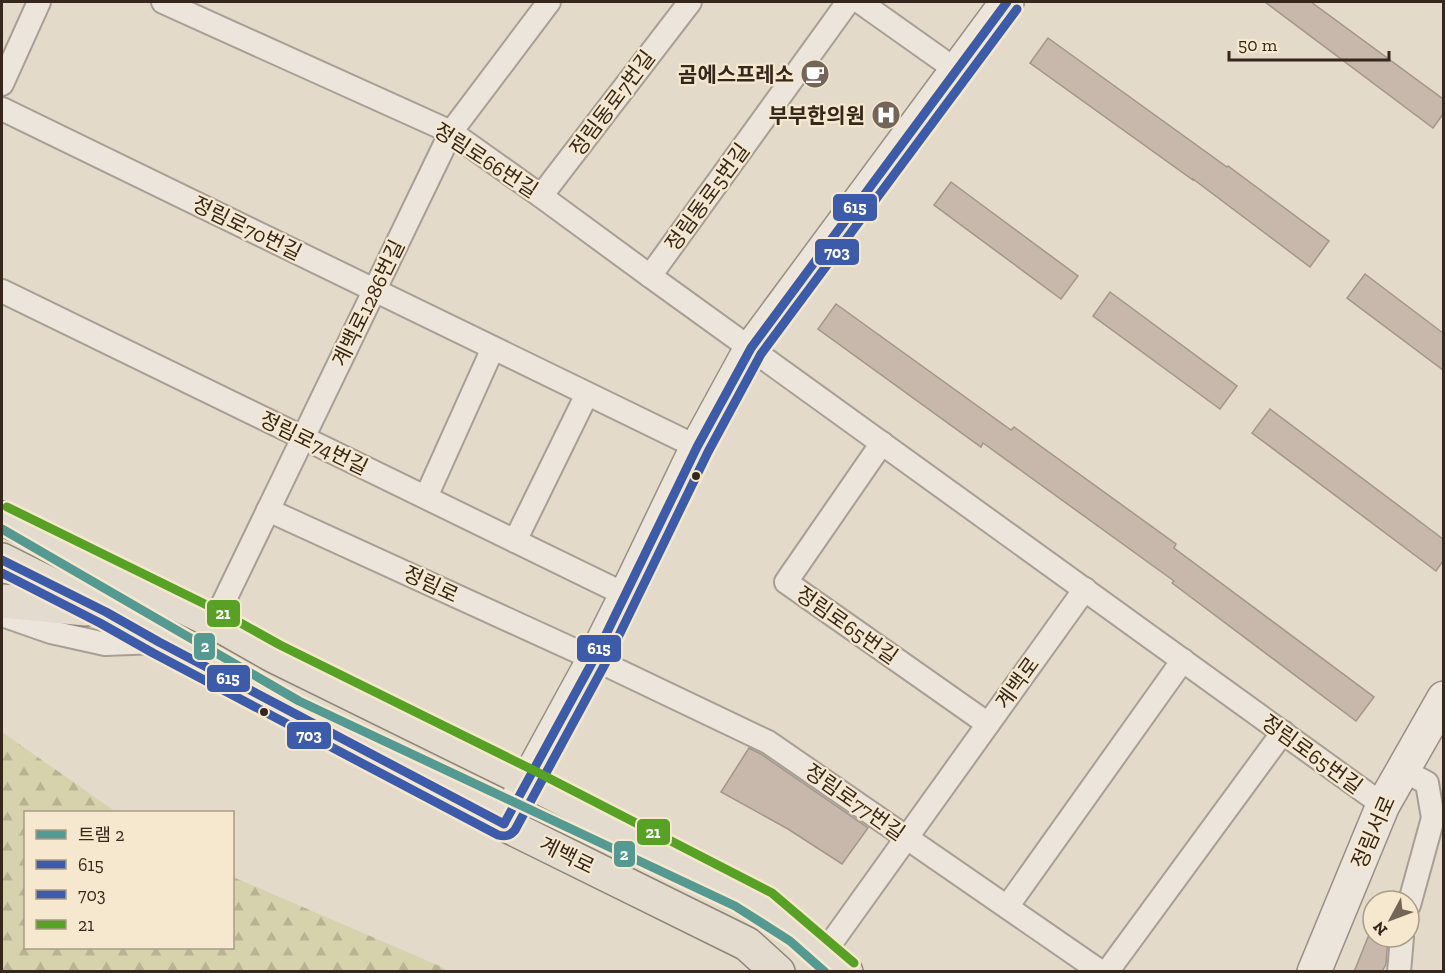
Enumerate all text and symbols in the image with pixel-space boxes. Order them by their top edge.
scale bar [1229,24,1390,62]
text: 50 m [1238,34,1278,56]
street label: 정림동로7번길 [564,45,660,161]
cafe icon: 곰에스프레소 [799,58,831,90]
place label: 곰에스프레소 [678,62,794,87]
hospital icon: 부부한의원 [870,99,902,131]
place label: 부부한의원 [768,103,865,128]
street label: 정림로66번길 [429,117,543,203]
street label: 정림동로5번길 [660,138,754,256]
street label: 정림로70번길 [188,191,306,265]
line badge: 615 [832,193,878,222]
text: 615 [843,198,867,217]
street label: 계백로1286번길 [327,236,409,370]
line badge: 703 [814,238,860,266]
text: 703 [824,243,850,262]
street label: 정림로74번길 [256,406,372,480]
unlabelled marker [690,470,702,482]
street label: 정림로 [399,560,463,608]
street label: 정림로65번길 [791,581,903,669]
line badge: 21 [206,599,241,628]
text: 21 [215,604,231,623]
line badge: 2 [193,632,216,661]
line badge: 615 [576,634,622,663]
text: 2 [201,637,210,656]
text: 615 [587,639,611,658]
street label: 계백로 [990,652,1044,714]
line badge: 615 [206,664,251,693]
text: 615 [216,669,240,688]
unlabelled marker [258,706,270,718]
street label: 정림로65번길 [1257,709,1367,799]
line badge: 703 [286,721,332,750]
text: 703 [296,726,322,745]
street label: 정림로77번길 [800,758,910,846]
street label: 정림서로 [1346,792,1400,872]
legend [24,811,234,949]
line badge: 21 [636,818,671,846]
text: 21 [645,823,661,842]
text: 트램 2 [78,824,124,846]
street label: 계백로 [535,831,599,879]
line badge: 2 [613,840,636,868]
text: 2 [620,845,629,864]
text: 615 [78,854,104,876]
text: 703 [78,884,106,906]
north arrow [1361,889,1421,949]
text: 21 [78,914,94,936]
text: N [1369,918,1391,939]

